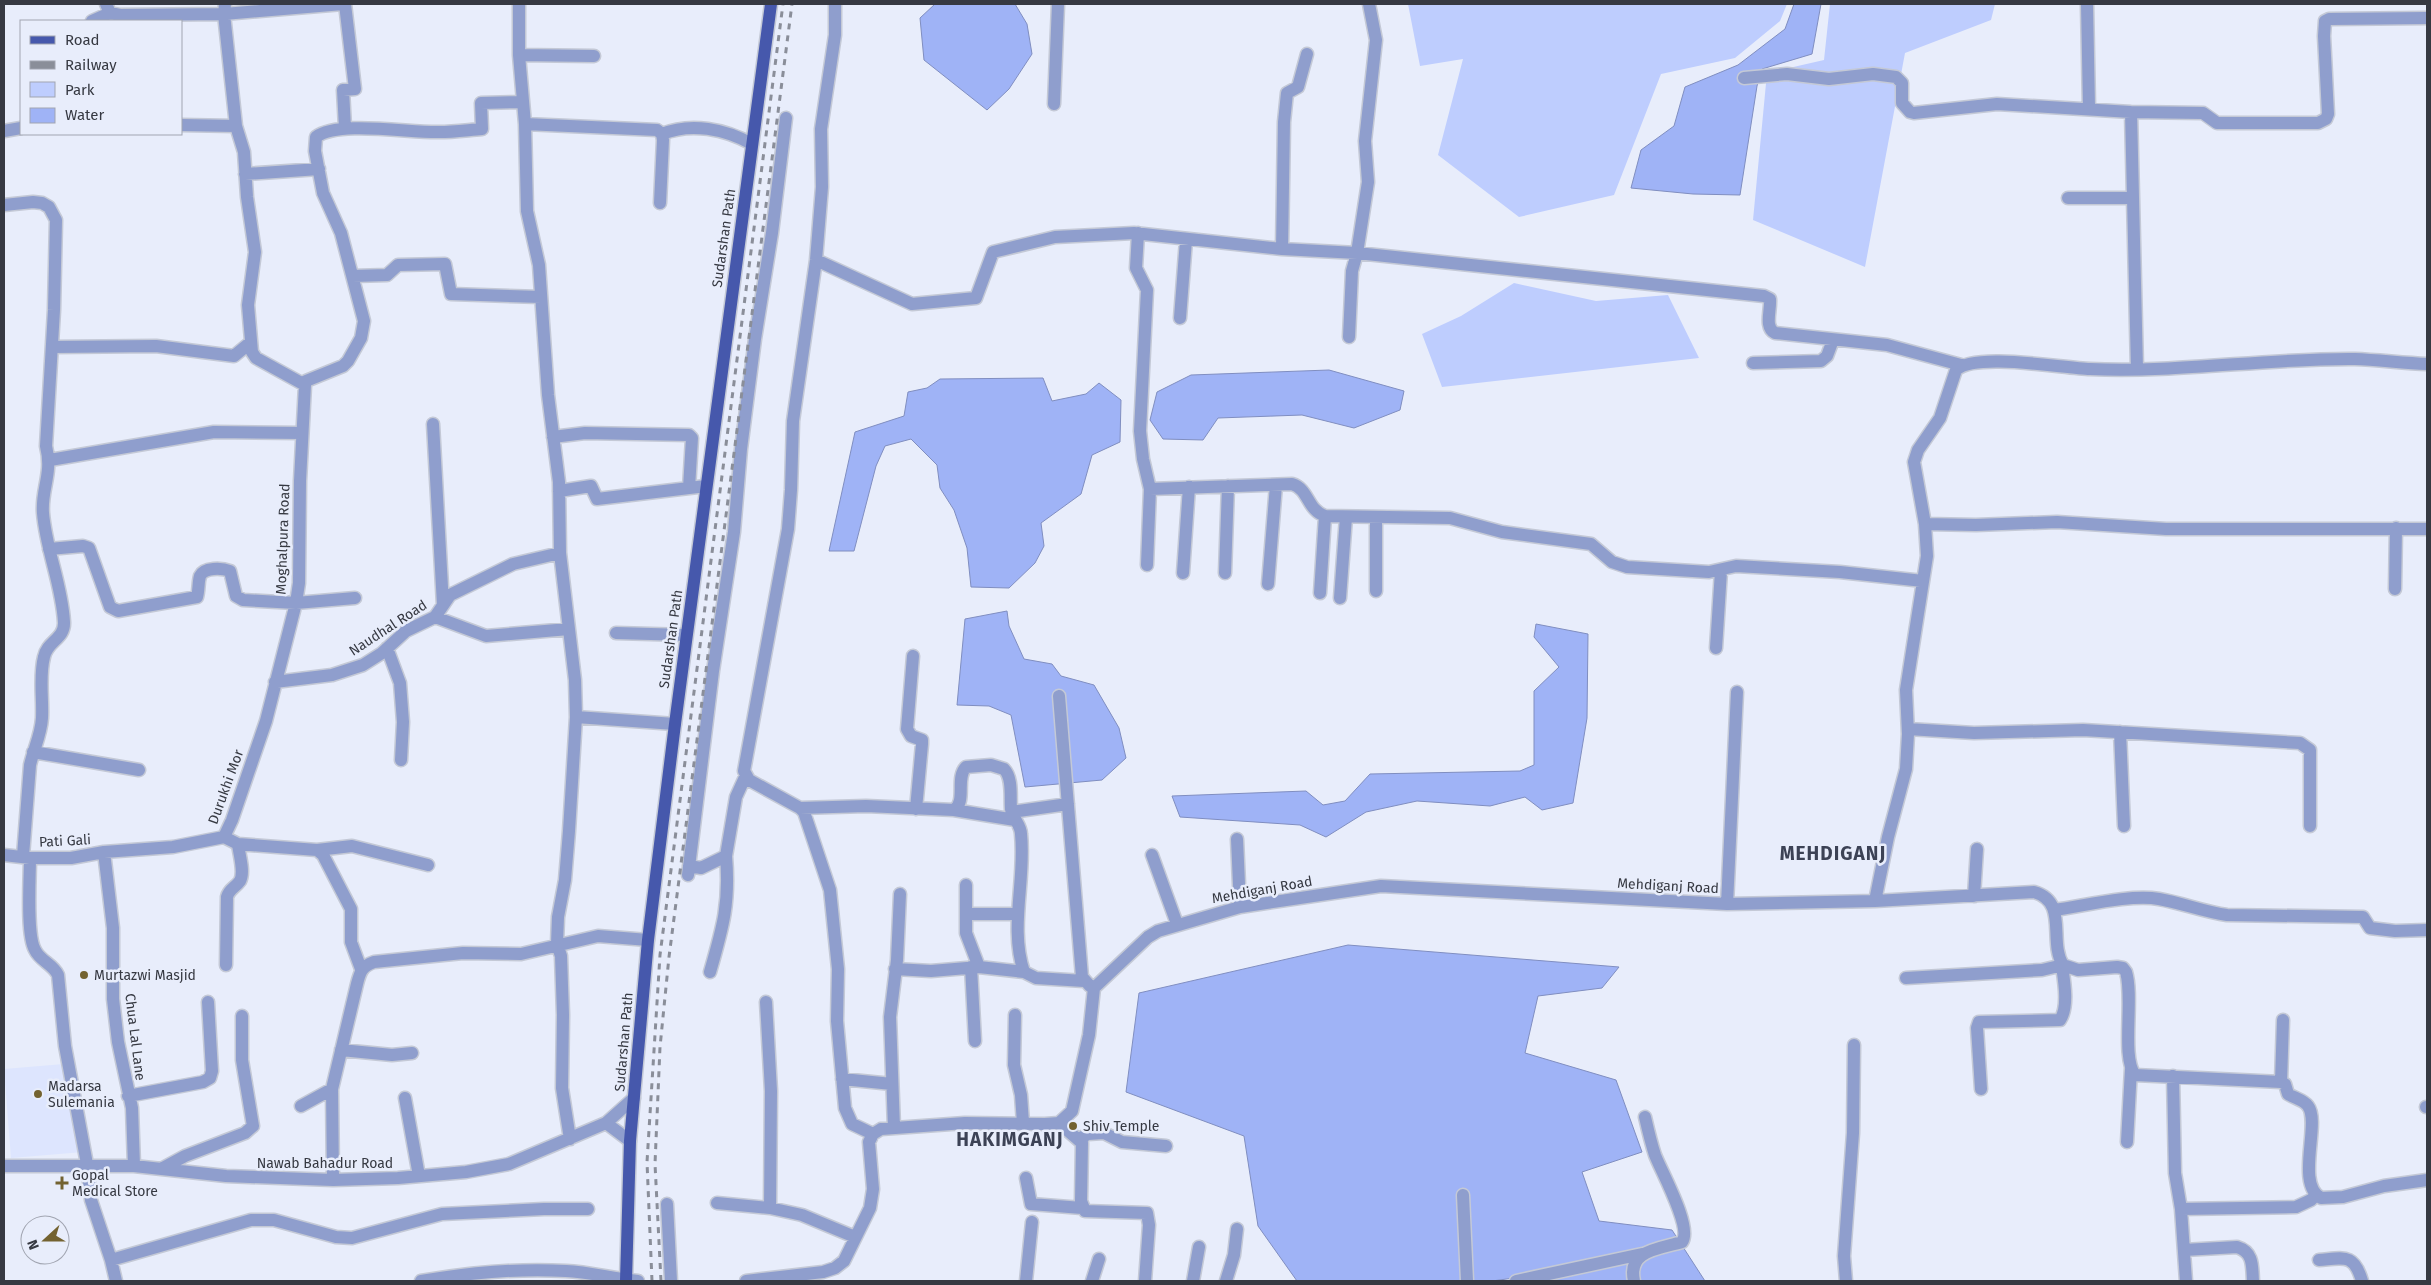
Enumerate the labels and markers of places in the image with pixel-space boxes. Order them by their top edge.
place label: Murtazwi Masjid [94,967,196,984]
marker: Murtazwi Masjid [78,969,90,981]
place label: Madarsa Sulemania [48,1078,115,1111]
marker: Madarsa Sulemania [32,1088,44,1100]
place label: Shiv Temple [1083,1118,1159,1135]
marker: Shiv Temple [1067,1120,1079,1132]
place label: Gopal Medical Store [72,1167,158,1200]
marker: Gopal Medical Store [56,1177,68,1189]

